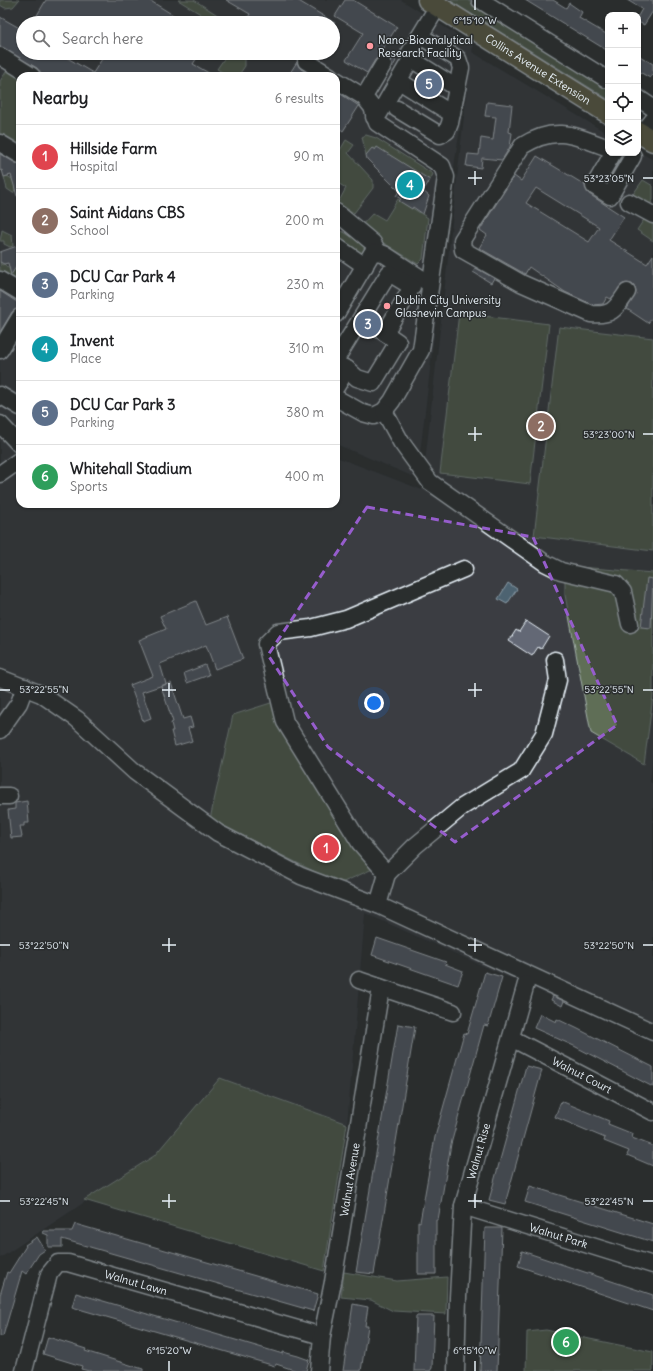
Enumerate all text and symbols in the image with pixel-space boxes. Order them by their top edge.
map controls [605,12,641,156]
button: + [605,12,641,48]
text: 6°15'10"W [453,14,497,27]
search box [16,16,340,60]
icon: search [30,27,52,49]
text: Search here [62,29,143,48]
street label: Collins Avenue Extension [483,31,594,108]
place label: Nano-Bioanalytical Research Facility [378,33,473,60]
marker: Nano-Bioanalytical Research Facility [365,41,375,51]
button: − [605,48,641,84]
pin: 5 [416,69,442,99]
button: locate [605,84,641,120]
text: Nearby [32,87,88,109]
text: 6 results [275,90,324,107]
button: layers [605,120,641,156]
text: Hillside Farm [70,139,157,158]
text: 1 [42,148,48,165]
text: 90 m [293,148,324,165]
text: Hospital [70,158,118,175]
pin: 4 [397,170,423,200]
text: 53°23'05"N [584,172,634,185]
text: Saint Aidans CBS [70,203,185,222]
text: 2 [41,212,49,229]
text: 200 m [285,212,324,229]
text: School [70,222,109,239]
text: DCU Car Park 4 [70,267,176,286]
text: 3 [41,276,49,293]
text: 230 m [286,276,324,293]
text: Parking [70,286,115,303]
place label: Dublin City University Glasnevin Campus [395,293,501,320]
marker: Dublin City University Glasnevin Campus [382,301,392,311]
pin: 3 [355,309,381,339]
text: Invent [70,331,114,350]
text: 4 [41,340,49,357]
text: 310 m [289,340,324,357]
text: Place [70,350,101,367]
text: DCU Car Park 3 [70,395,175,414]
text: 5 [41,404,49,421]
text: 380 m [286,404,324,421]
pin: 2 [528,411,554,441]
text: Parking [70,414,115,431]
text: 53°23'00"N [583,428,635,441]
text: Whitehall Stadium [70,459,192,478]
text: 6 [41,468,49,485]
text: 400 m [285,468,324,485]
text: Sports [70,478,108,495]
text: 53°22'55"N [19,683,69,696]
text: 53°22'55"N [584,683,634,696]
your location [364,693,384,713]
pin: 1 [313,833,339,863]
text: 53°22'50"N [19,939,69,952]
text: 53°22'50"N [584,939,634,952]
street label: Walnut Court [550,1054,614,1096]
street label: Walnut Rise [464,1121,493,1181]
street label: Walnut Avenue [337,1142,363,1217]
text: 53°22'45"N [19,1195,69,1208]
text: 53°22'45"N [584,1195,634,1208]
street label: Walnut Park [528,1220,590,1251]
street label: Walnut Lawn [103,1267,169,1298]
pin: 6 [553,1327,579,1357]
text: 6°15'20"W [146,1344,192,1357]
text: 6°15'10"W [453,1344,497,1357]

